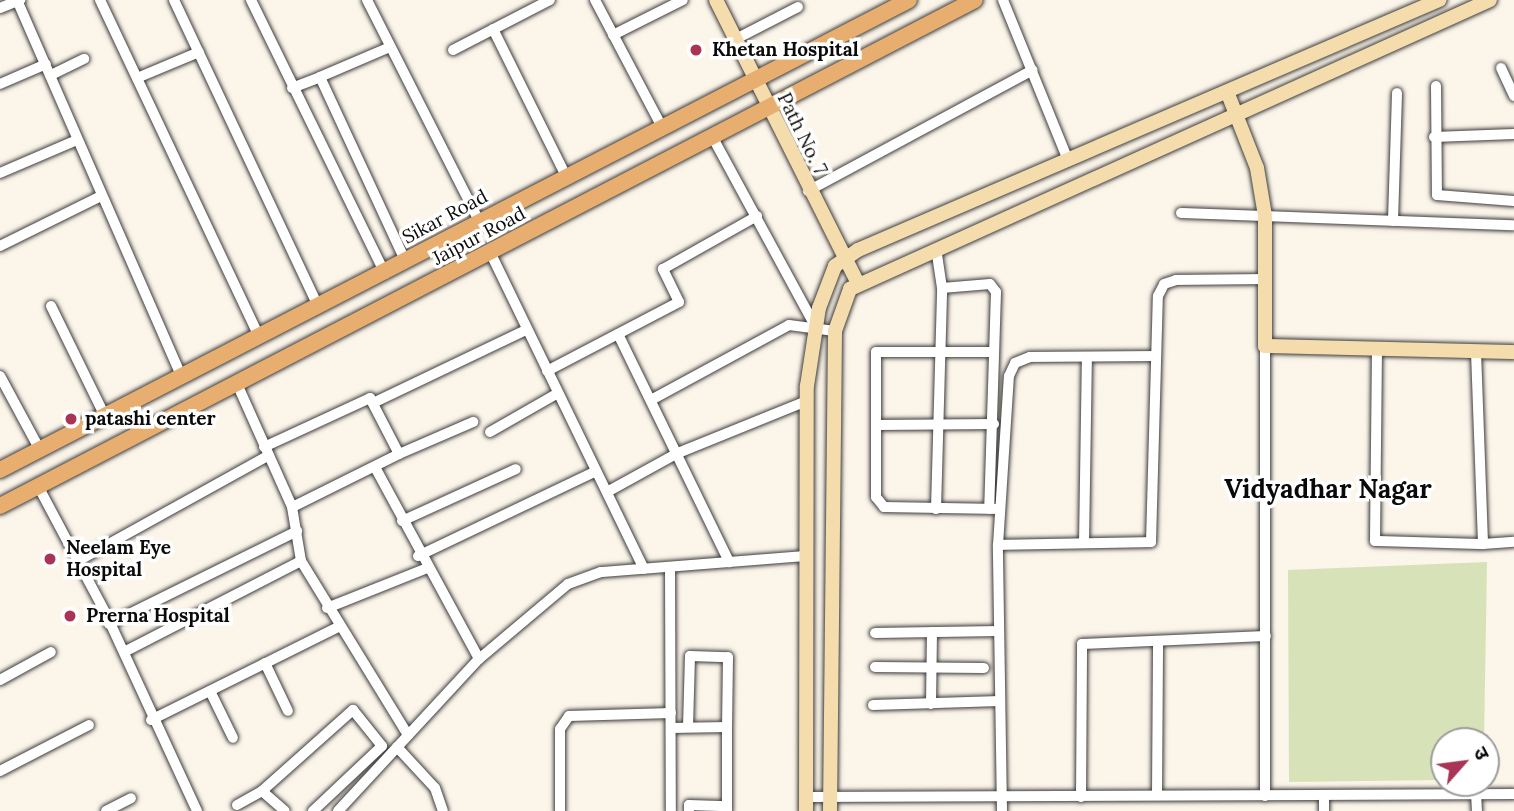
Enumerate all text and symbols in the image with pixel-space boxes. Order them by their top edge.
place label: Khetan Hospital [712,39,859,61]
marker: Khetan Hospital [686,40,706,60]
street label: Path No. 7 [772,89,832,179]
street label: Sikar Road [398,185,492,249]
street label: Jaipur Road [429,202,529,270]
place label: patashi center [85,408,216,430]
marker: patashi center [63,411,79,427]
district label: Vidyadhar Nagar [1224,473,1432,505]
place label: Neelam Eye Hospital [66,537,171,581]
marker: Neelam Eye Hospital [40,549,60,569]
place label: Prerna Hospital [86,605,230,627]
marker: Prerna Hospital [60,606,80,626]
north arrow [1430,727,1500,797]
text: उ [1469,743,1495,764]

